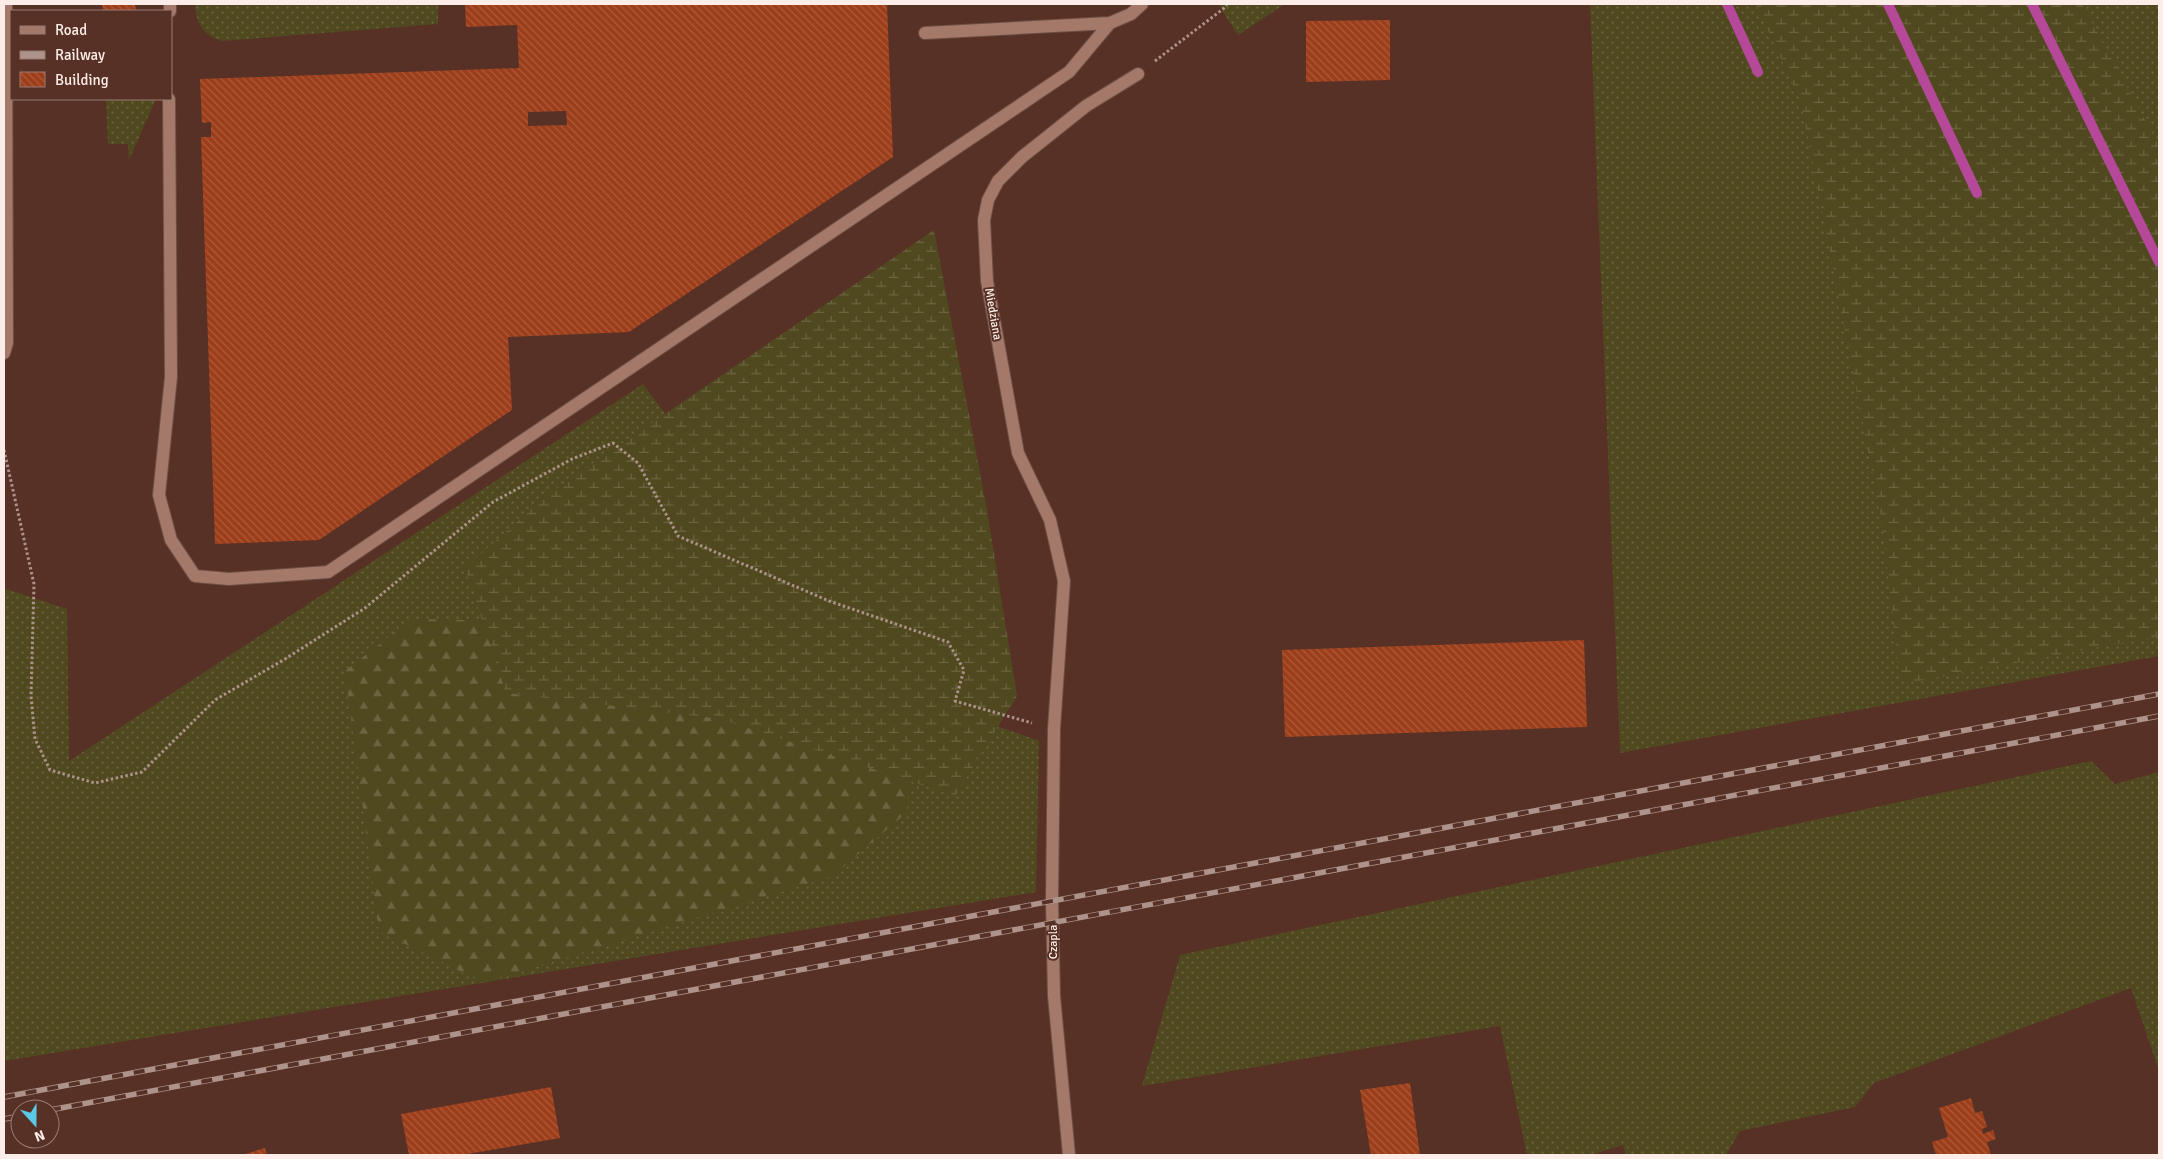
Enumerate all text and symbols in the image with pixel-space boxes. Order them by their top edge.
legend [10,10,172,100]
text: Road [55,21,87,39]
text: Railway [55,46,105,64]
text: Building [55,71,109,89]
street label: Miedziana [981,287,1005,341]
street label: Czapla [1046,925,1061,959]
north arrow [10,1099,60,1149]
text: N [32,1126,47,1145]

